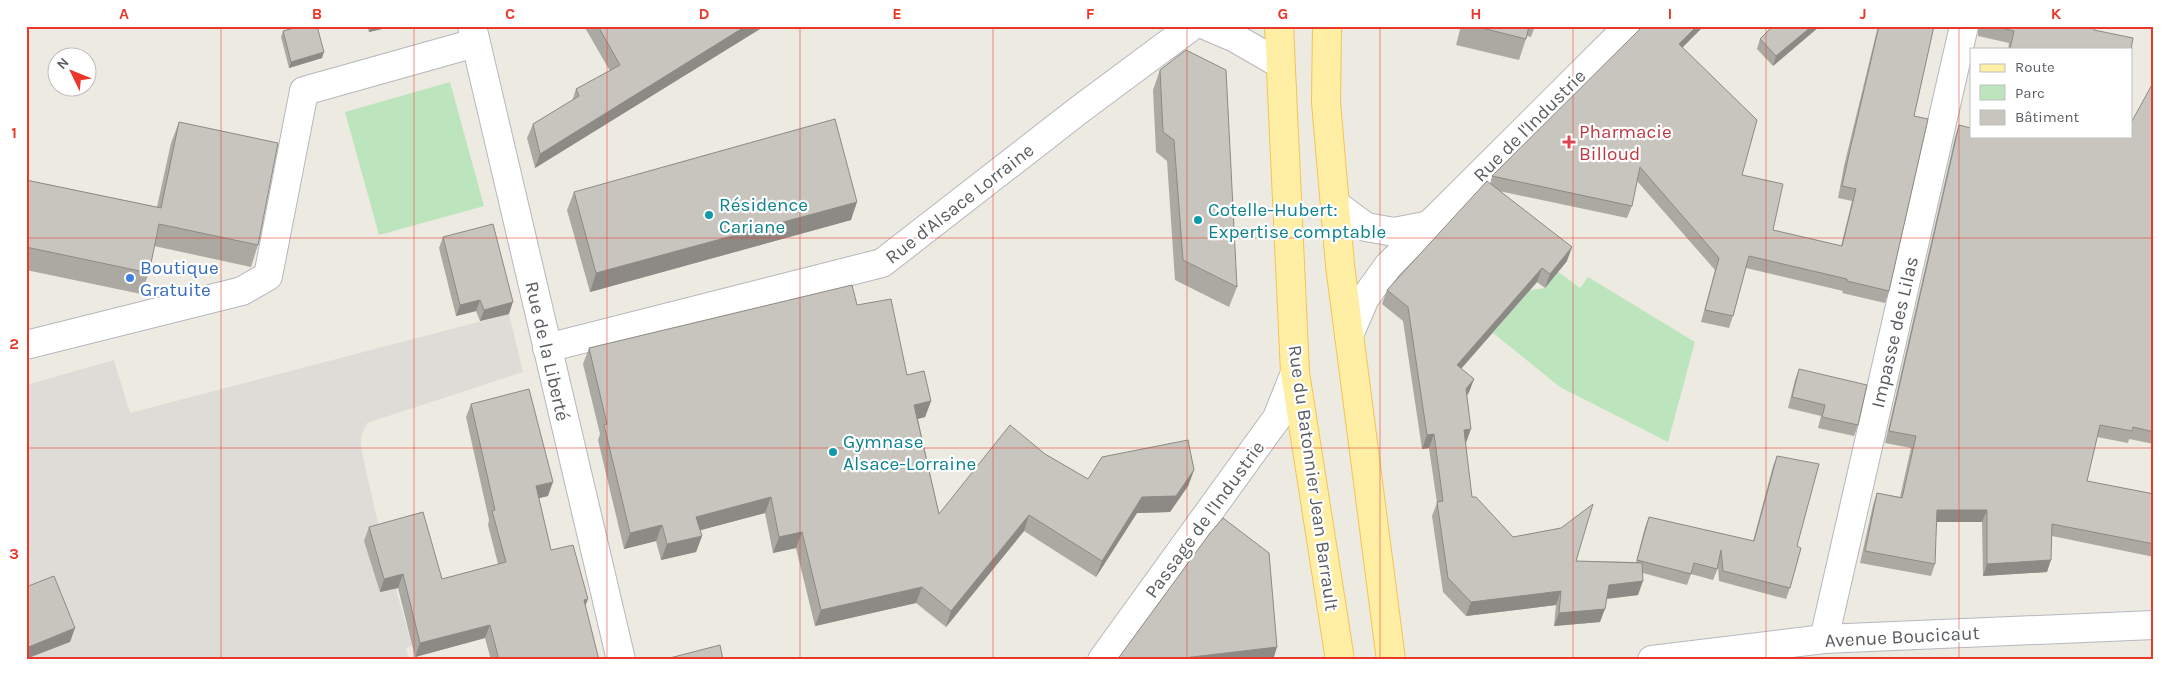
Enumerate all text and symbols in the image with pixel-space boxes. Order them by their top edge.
text: A [119,4,129,23]
text: B [312,4,322,23]
text: C [505,4,515,23]
text: D [699,4,710,23]
text: E [892,4,902,23]
text: F [1086,4,1095,23]
text: G [1278,4,1288,23]
text: H [1470,4,1482,23]
text: I [1668,4,1672,23]
text: J [1859,4,1867,23]
text: K [2051,4,2062,23]
north arrow [48,48,98,98]
legend [1970,48,2132,138]
text: N [53,54,73,73]
text: Route [2015,58,2055,76]
street label: Rue de l'Industrie [1469,65,1590,186]
text: Parc [2015,84,2045,102]
text: Bâtiment [2015,108,2079,126]
place label: Pharmacie Billoud [1579,121,1672,165]
text: 1 [11,123,17,142]
marker: Pharmacie Billoud [1563,136,1575,148]
street label: Rue d'Alsace Lorraine [881,139,1038,269]
place label: Résidence Cariane [719,194,808,238]
place label: Cotelle-Hubert: Expertise comptable [1208,199,1386,243]
marker: Résidence Cariane [703,209,715,221]
marker: Cotelle-Hubert: Expertise comptable [1192,214,1204,226]
street label: Impasse des Lilas [1867,254,1923,410]
place label: Boutique Gratuite [140,257,219,301]
marker: Boutique Gratuite [124,272,136,284]
street label: Rue de la Liberté [520,279,574,423]
text: 2 [9,334,19,353]
street label: Rue du Batonnier Jean Barrault [1283,344,1343,613]
place label: Gymnase Alsace-Lorraine [843,431,976,475]
street label: Passage de l'Industrie [1140,437,1269,602]
marker: Gymnase Alsace-Lorraine [827,446,839,458]
text: 3 [9,544,19,563]
street label: Avenue Boucicaut [1824,622,1980,652]

